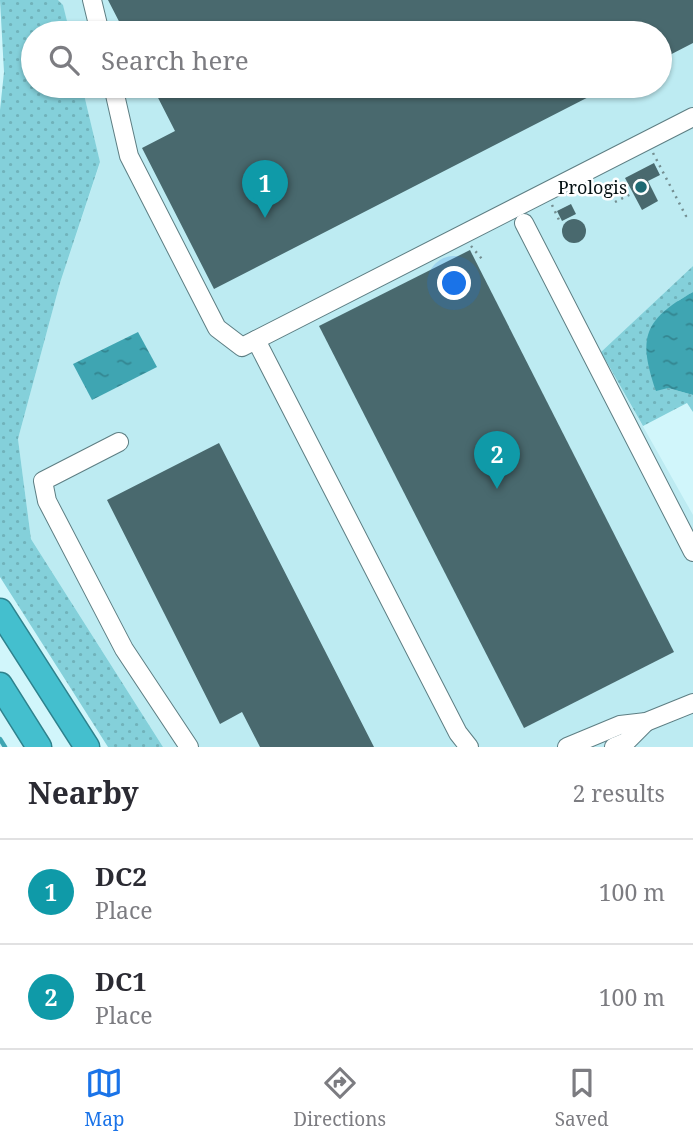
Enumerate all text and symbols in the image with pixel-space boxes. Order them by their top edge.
search box [21,21,672,98]
icon: search [45,41,83,79]
text: Search here [101,42,249,78]
pin: 1 [242,160,288,218]
place label: Prologis [558,175,627,199]
marker: Prologis [633,179,649,195]
your location [437,266,471,300]
pin: 2 [474,431,520,489]
text: Nearby [28,772,139,813]
text: 2 results [572,777,665,809]
text: DC2 [95,858,147,894]
text: 1 [45,876,58,908]
text: 100 m [599,876,665,908]
text: Place [95,894,153,926]
text: DC1 [95,963,147,999]
text: 2 [45,981,58,1013]
text: 100 m [599,981,665,1013]
text: Place [95,999,153,1031]
tab: Map [84,1064,125,1132]
tab: Directions [293,1064,386,1132]
tab: Saved [555,1064,609,1132]

